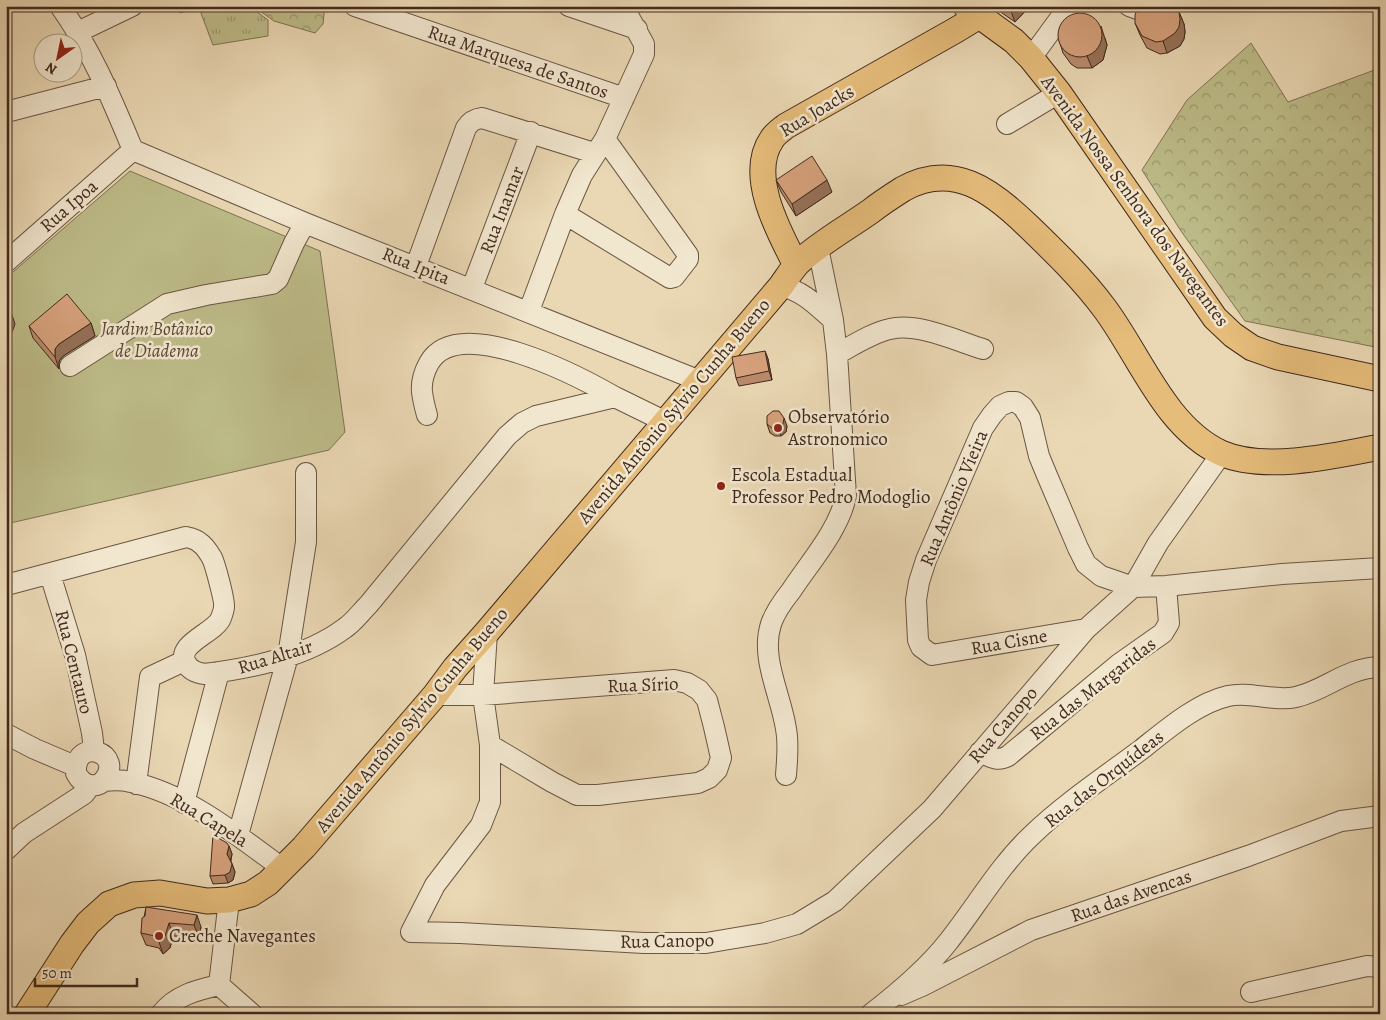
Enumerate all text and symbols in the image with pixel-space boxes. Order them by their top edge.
street label: Rua Marquesa de Santos [424,19,612,105]
north arrow [32,32,82,82]
text: N [42,58,61,79]
street label: Avenida Nossa Senhora dos Navegantes [1034,69,1235,332]
street label: Rua Joacks [775,79,859,143]
street label: Rua Inamar [473,162,531,258]
street label: Rua Ipoa [34,173,104,238]
street label: Rua Ipita [378,241,454,291]
street label: Avenida Antônio Sylvio Cunha Bueno [571,293,776,530]
park label: Jardim Botânico de Diadema [100,316,213,364]
place label: Observatório Astronomico [787,404,889,452]
marker: Observatório Astronomico [772,422,784,434]
street label: Rua Antônio Vieira [914,426,995,570]
place label: Escola Estadual Professor Pedro Modoglio [731,462,931,510]
marker: Escola Estadual Professor Pedro Modoglio [715,480,727,492]
street label: Avenida Antônio Sylvio Cunha Bueno [309,602,514,839]
street label: Rua Centauro [49,607,99,717]
street label: Rua Cisne [969,622,1049,662]
street label: Rua das Margaridas [1024,631,1162,747]
street label: Rua Altair [234,633,316,681]
street label: Rua Sírio [607,671,679,699]
street label: Rua Canopo [962,681,1044,769]
street label: Rua das Orquídeas [1039,724,1169,834]
street label: Rua Capela [165,787,253,854]
street label: Rua das Avencas [1067,863,1195,929]
place label: Creche Navegantes [169,923,316,949]
street label: Rua Canopo [620,927,714,955]
marker: Creche Navegantes [153,930,165,942]
scale bar [35,955,138,987]
text: 50 m [42,963,72,983]

